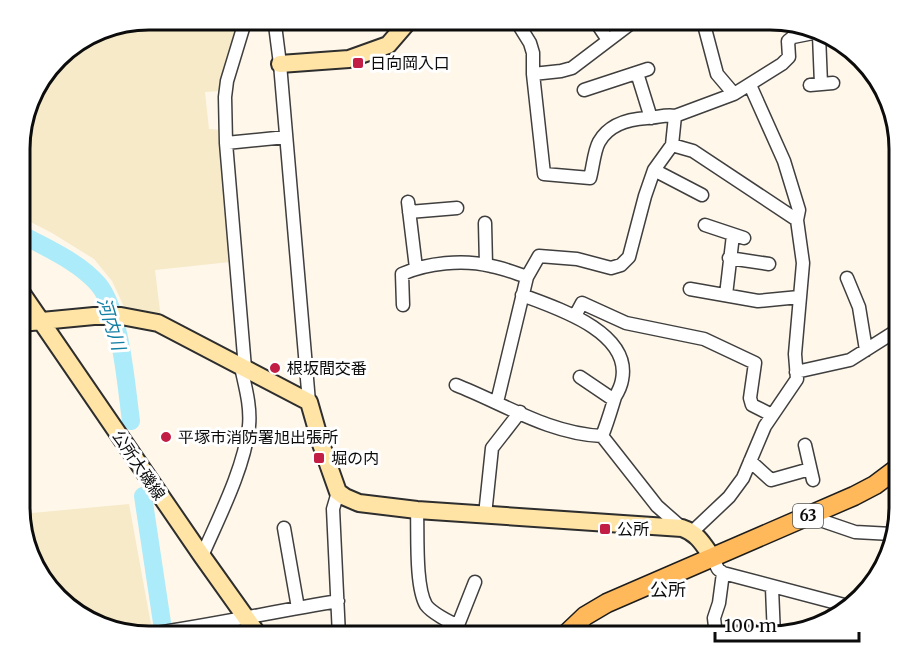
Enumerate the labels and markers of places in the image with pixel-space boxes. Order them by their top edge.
place label: 日向岡入口 [370,53,450,73]
marker: 日向岡入口 [351,56,365,70]
place label: 根坂間交番 [287,358,367,378]
marker: 根坂間交番 [268,361,282,375]
place label: 平塚市消防署旭出張所 [178,427,338,447]
marker: 平塚市消防署旭出張所 [159,430,173,444]
place label: 堀の内 [331,448,379,468]
marker: 堀の内 [312,451,326,465]
place label: 公所 [617,519,649,539]
marker: 公所 [598,522,612,536]

